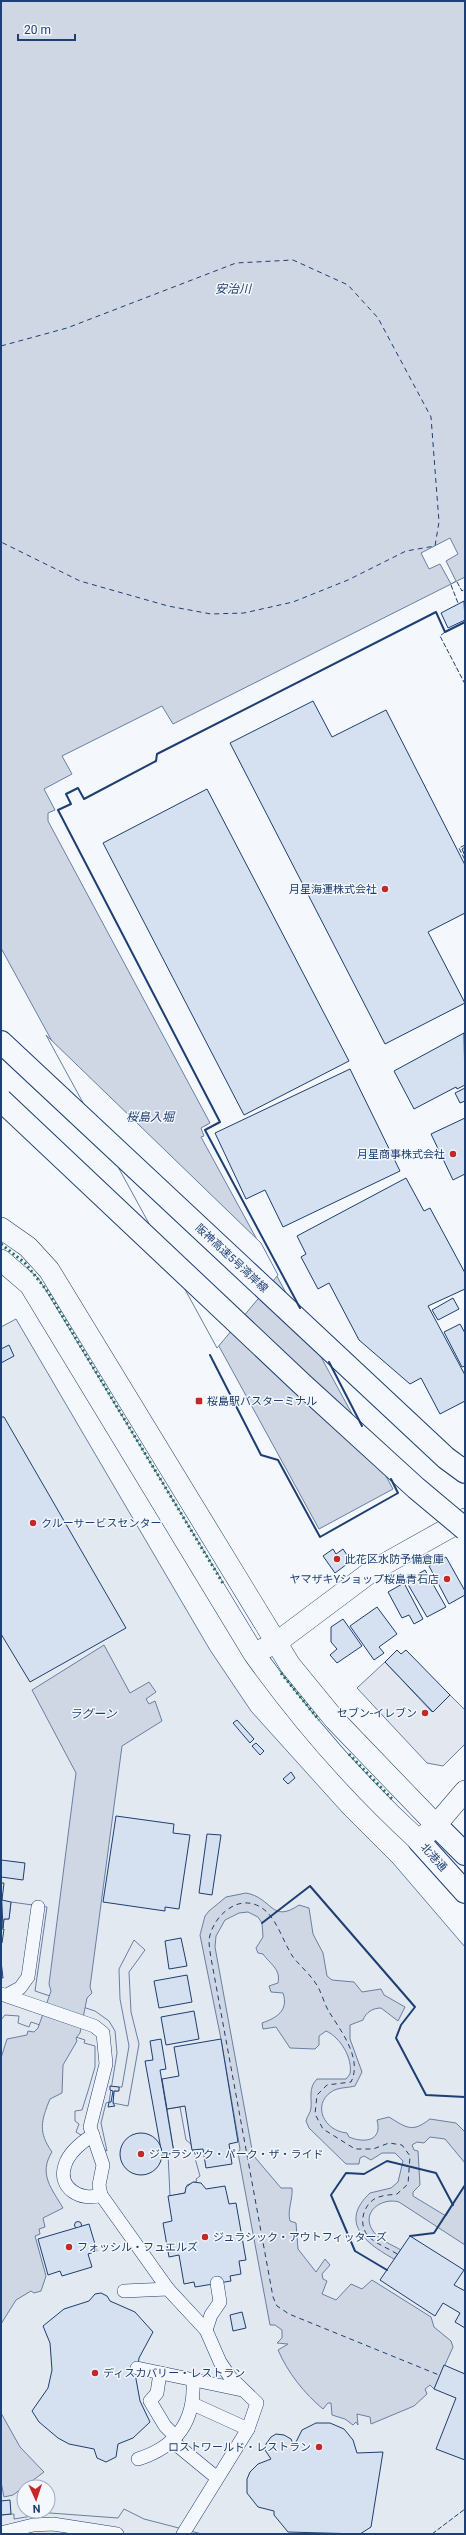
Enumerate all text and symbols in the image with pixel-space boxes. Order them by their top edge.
scale bar [18,16,75,42]
text: 20 m [24,23,51,37]
water label: 安治川 [215,282,253,296]
place label: 月星海運株式会社 [289,883,377,896]
marker: 月星海運株式会社 [380,884,390,894]
water label: 桜島入堀 [126,1110,176,1124]
place label: 月星商事株式会社 [357,1148,445,1161]
marker: 月星商事株式会社 [448,1149,458,1159]
street label: 阪神高速5号湾岸線 [193,1221,271,1295]
place label: 桜島駅バスターミナル [207,1395,317,1408]
marker: 桜島駅バスターミナル [194,1396,204,1406]
place label: クルーサービスセンター [41,1517,161,1530]
marker: クルーサービスセンター [28,1518,38,1528]
place label: 此花区水防予備倉庫 [345,1553,444,1566]
marker: 此花区水防予備倉庫 [332,1554,342,1564]
place label: ヤマザキYショップ桜島青石店 [289,1573,439,1586]
marker: ヤマザキYショップ桜島青石店 [442,1574,452,1584]
water label: ラグーン [69,1707,118,1721]
place label: セブン-イレブン [337,1707,417,1720]
marker: セブン-イレブン [420,1708,430,1718]
street label: 北港通 [418,1841,449,1874]
place label: ジュラシック・パーク・ザ・ライド [149,2148,324,2161]
marker: ジュラシック・パーク・ザ・ライド [136,2149,146,2159]
place label: ジュラシック・アウトフィッターズ [213,2231,387,2244]
marker: ジュラシック・アウトフィッターズ [200,2232,210,2242]
place label: フォッシル・フュエルズ [77,2241,198,2254]
marker: フォッシル・フュエルズ [64,2242,74,2252]
place label: ディスカバリー・レストラン [103,2367,245,2380]
marker: ディスカバリー・レストラン [90,2368,100,2378]
place label: ロストワールド・レストラン [168,2441,311,2454]
marker: ロストワールド・レストラン [314,2442,324,2452]
north arrow [16,2479,56,2519]
text: N [32,2502,41,2515]

